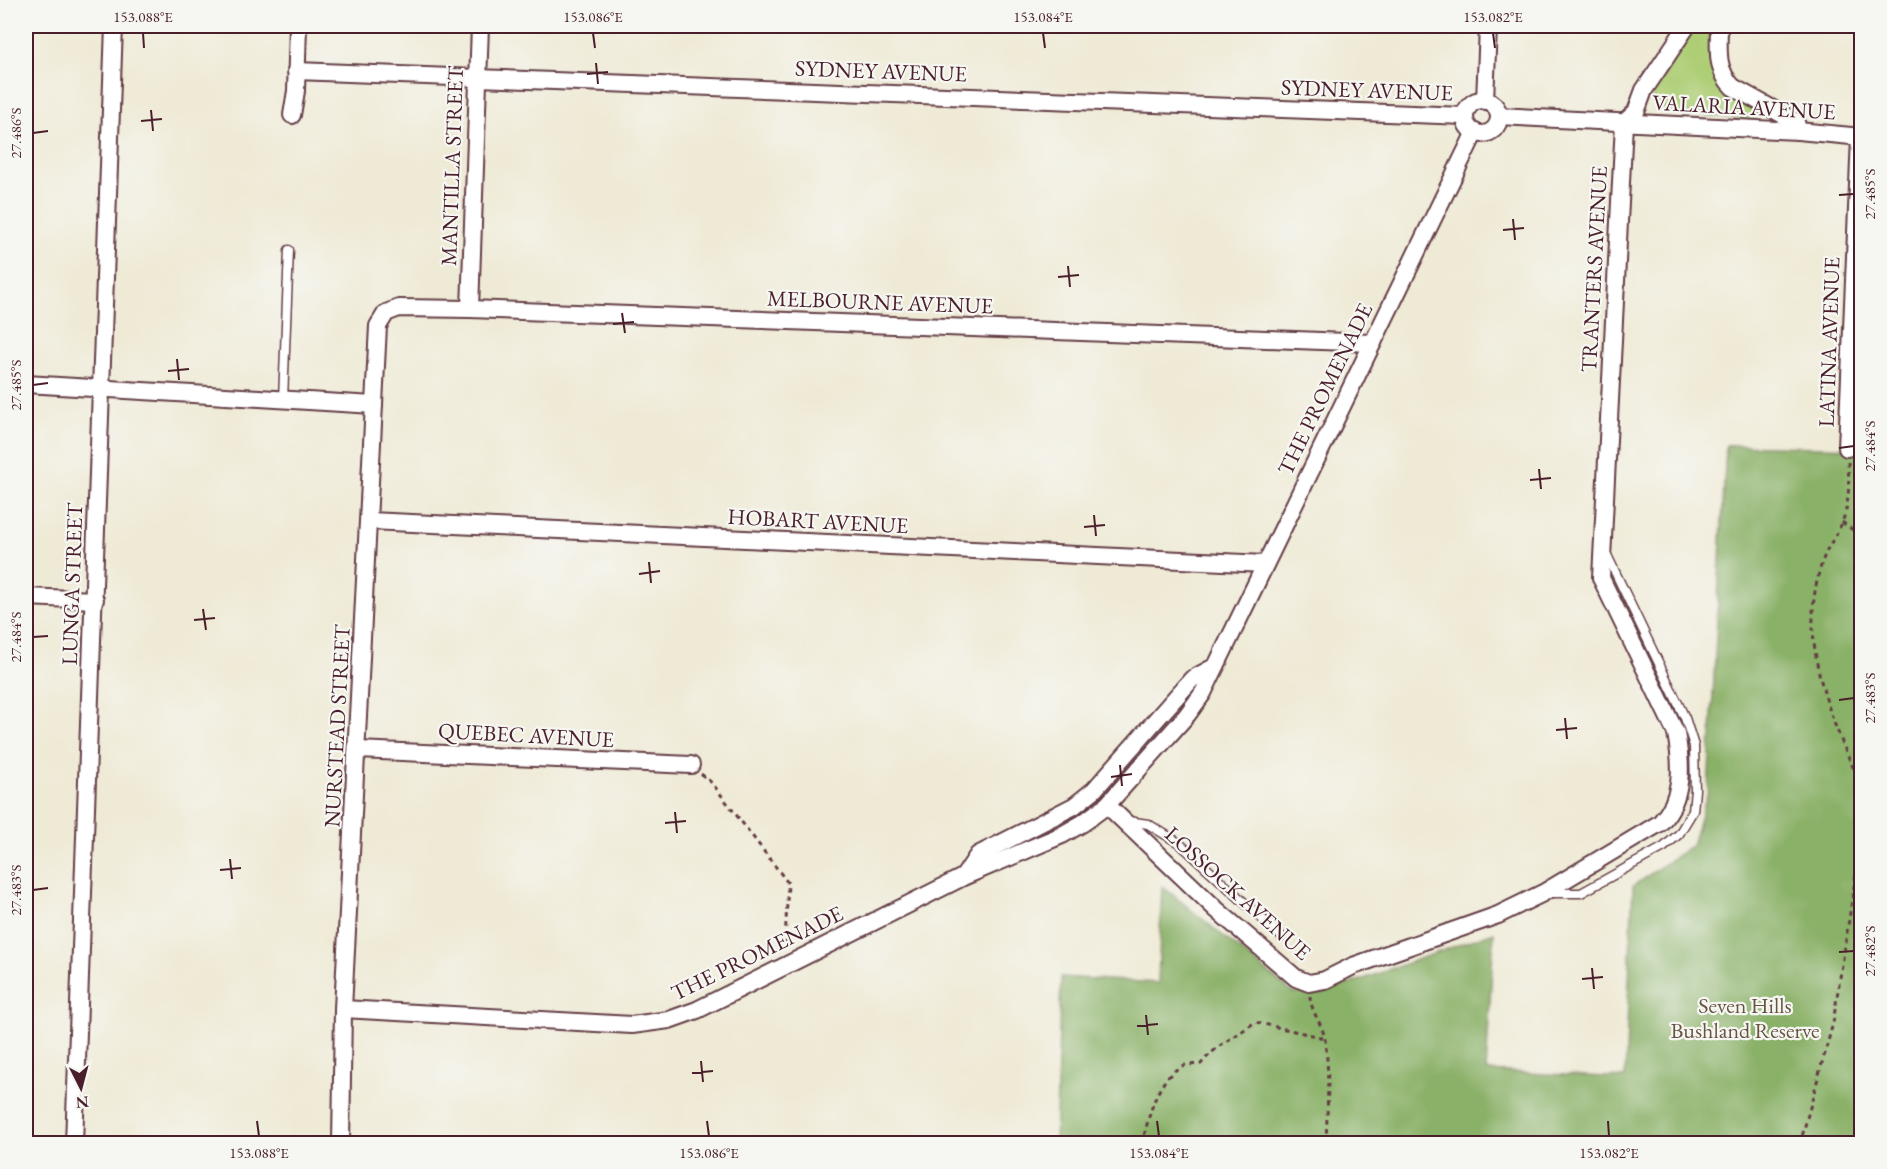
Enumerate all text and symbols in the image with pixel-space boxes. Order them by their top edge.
text: 153.088°E [113,7,173,26]
text: 153.086°E [563,7,623,26]
text: 153.084°E [1013,7,1073,26]
text: 153.082°E [1463,7,1523,26]
street label: SYDNEY AVENUE [795,54,967,88]
street label: MANTILLA STREET [434,65,470,267]
street label: SYDNEY AVENUE [1281,73,1453,107]
street label: VALARIA AVENUE [1652,88,1836,126]
text: 27.486°S [6,108,25,158]
street label: TRANTERS AVENUE [1574,165,1614,373]
text: 27.485°S [1860,169,1879,219]
street label: LATINA AVENUE [1812,256,1846,428]
street label: MELBOURNE AVENUE [766,284,994,320]
street label: THE PROMENADE [1271,298,1379,480]
text: 27.485°S [6,360,25,410]
text: 27.484°S [1860,421,1879,471]
street label: LUNGA STREET [55,502,89,666]
street label: HOBART AVENUE [727,502,909,540]
text: 27.484°S [6,612,25,662]
street label: NURSTEAD STREET [317,624,357,828]
text: 27.483°S [1860,673,1879,723]
street label: QUEBEC AVENUE [437,716,615,754]
street label: LOSSOCK AVENUE [1159,820,1317,966]
text: 27.483°S [6,865,25,915]
street label: THE PROMENADE [666,899,848,1007]
text: 27.482°S [1860,926,1879,976]
park label: Seven Hills Bushland Reserve [1670,991,1820,1045]
north arrow [51,1058,111,1118]
text: N [75,1091,90,1114]
text: 153.088°E [229,1143,289,1162]
text: 153.086°E [679,1143,739,1162]
text: 153.084°E [1129,1143,1189,1162]
text: 153.082°E [1579,1143,1639,1162]

